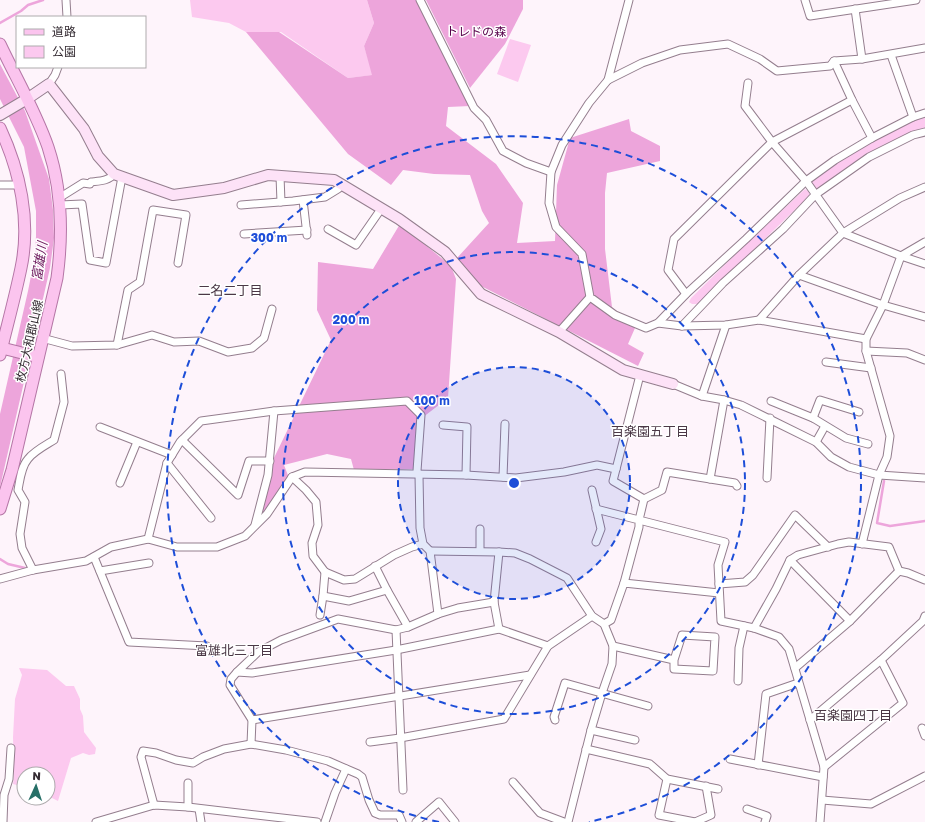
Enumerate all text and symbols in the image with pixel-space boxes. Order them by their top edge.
legend [16,16,146,68]
text: 道路 [52,24,76,39]
park label: トレドの森 [446,24,506,39]
text: 公園 [52,44,76,59]
text: 300 m [251,230,287,245]
water label: 富雄川 [28,239,50,282]
district label: 二名二丁目 [197,282,263,298]
street label: 枚方大和郡山線 [12,298,46,384]
text: 200 m [333,312,369,327]
text: 100 m [414,393,450,408]
district label: 百楽園五丁目 [611,423,689,439]
centre of rings [507,476,521,490]
district label: 富雄北三丁目 [195,642,273,658]
district label: 百楽園四丁目 [814,707,892,723]
north arrow [16,766,56,806]
text: N [32,769,41,782]

